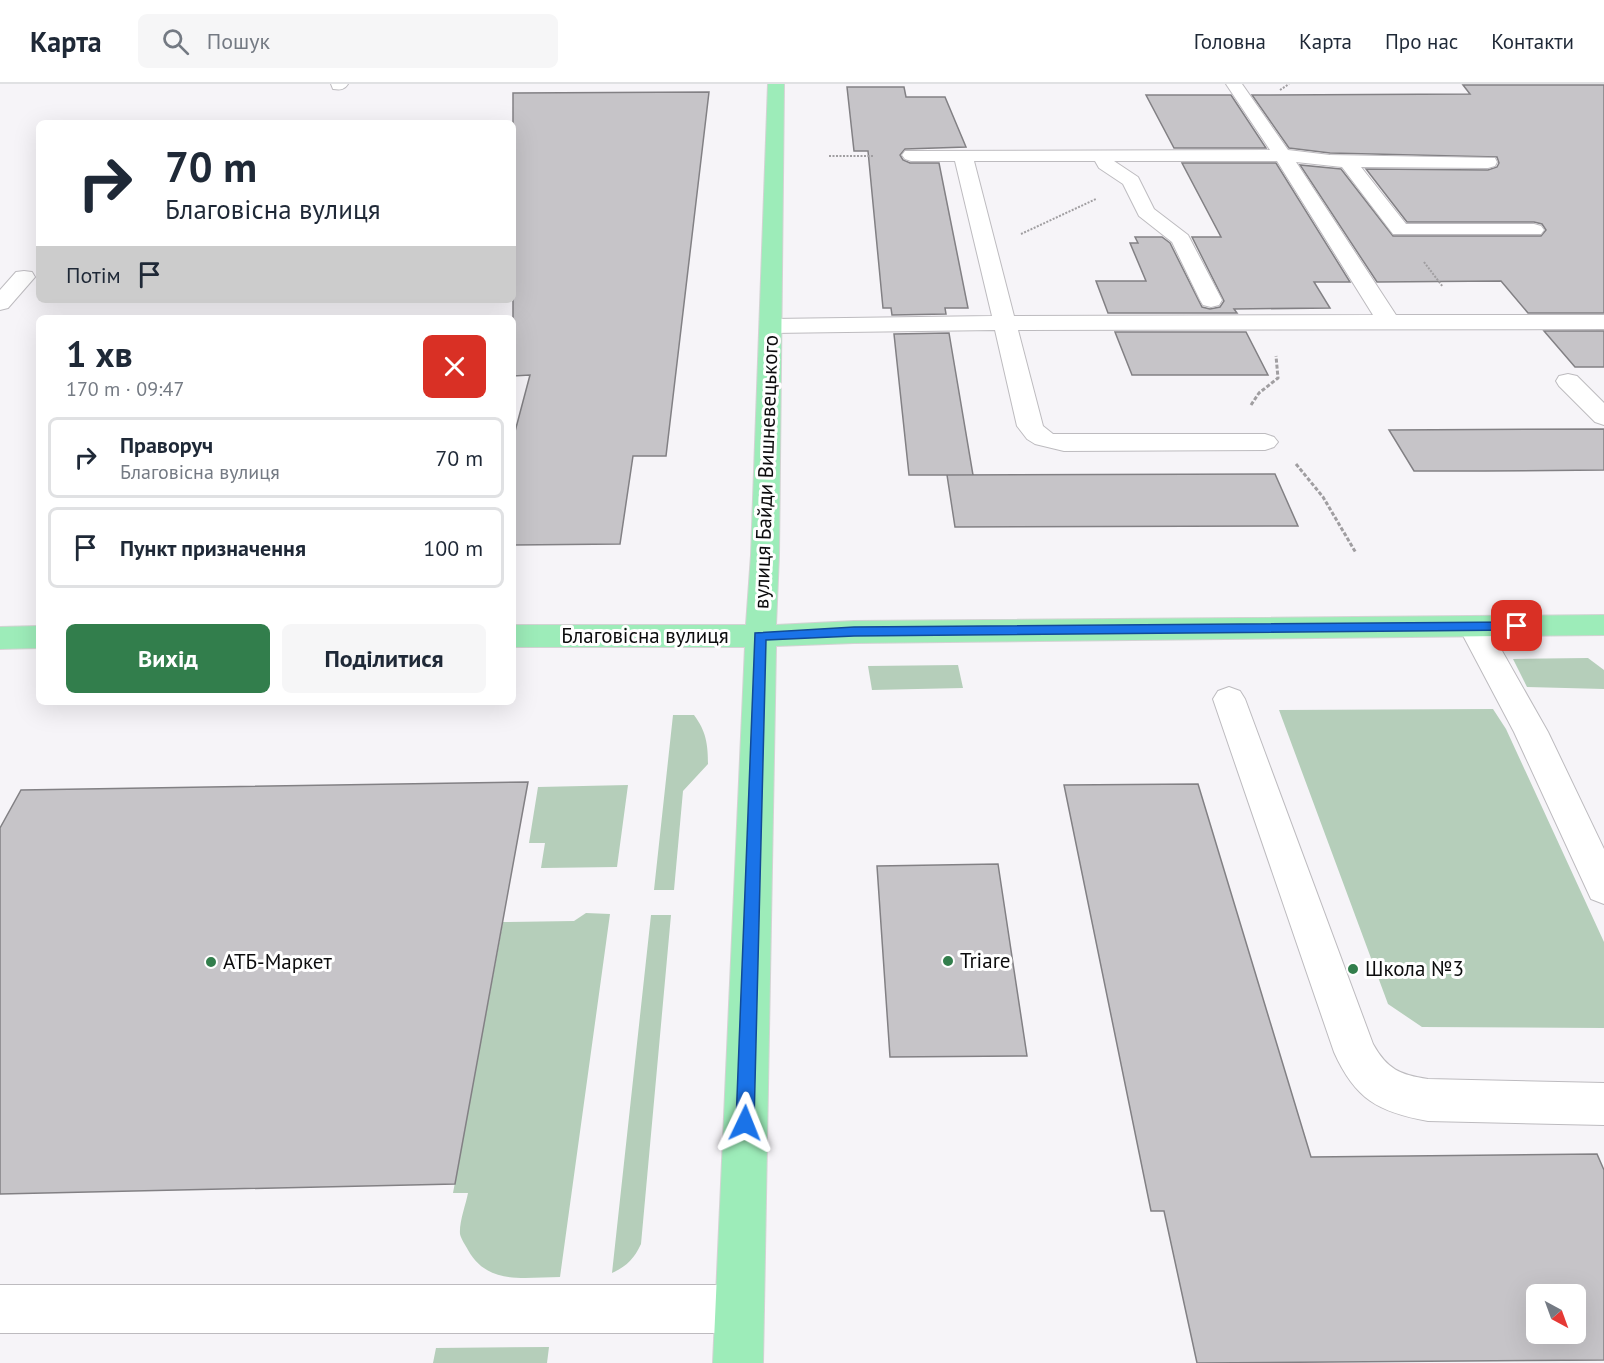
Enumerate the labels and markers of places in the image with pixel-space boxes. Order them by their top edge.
pin [1491,600,1542,651]
place label: Triare [960,947,1010,974]
place label: АТБ-Маркет [223,948,333,975]
marker: Triare [941,954,955,968]
marker: АТБ-Маркет [204,955,218,969]
place label: Школа №3 [1365,955,1464,982]
marker: Школа №3 [1346,962,1360,976]

